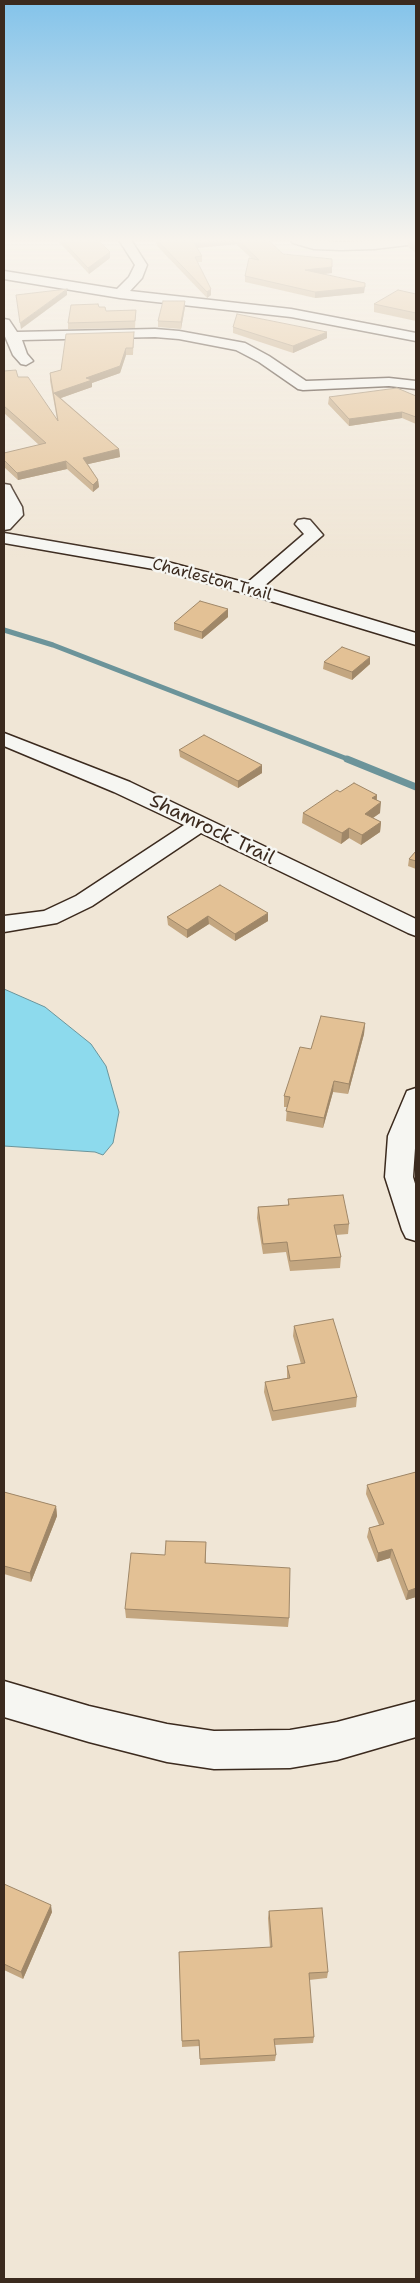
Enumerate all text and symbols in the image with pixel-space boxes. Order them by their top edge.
street label: Charleston Trail [150,555,274,605]
street label: Shamrock Trail [146,790,278,870]

